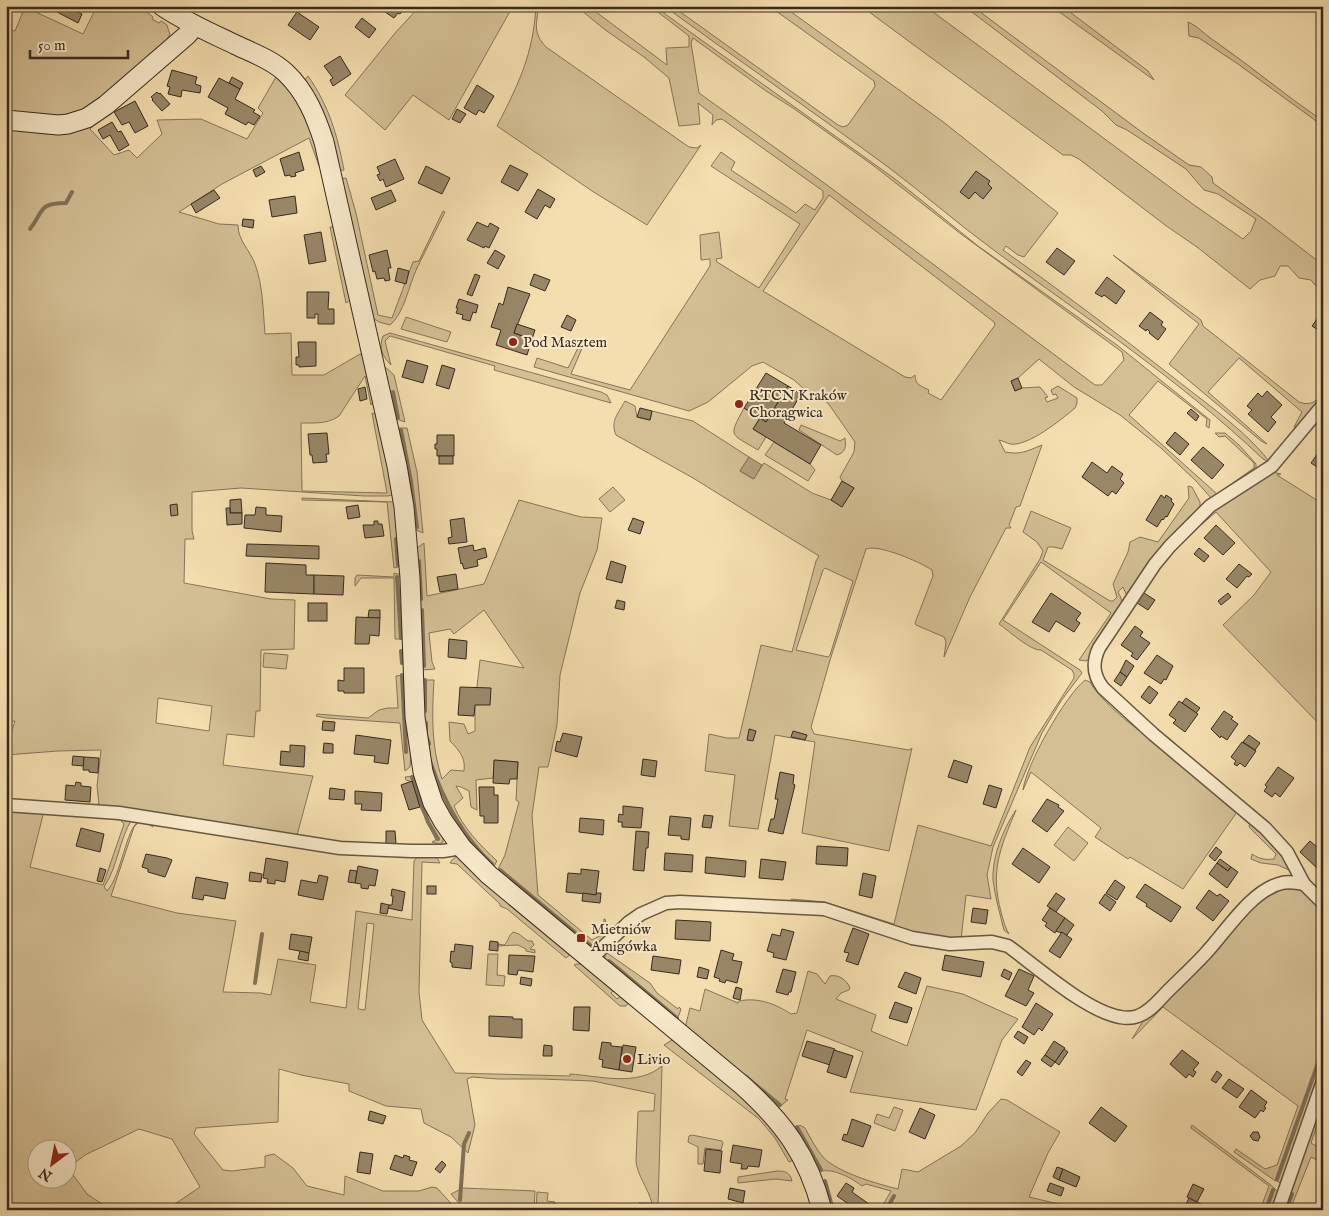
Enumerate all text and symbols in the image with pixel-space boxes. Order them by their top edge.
scale bar [30,28,128,60]
text: 50 m [38,36,66,55]
place label: Pod Masztem [523,333,608,352]
marker: Pod Masztem [507,336,519,348]
place label: RTCN Kraków Chorągwica [749,386,848,422]
marker: RTCN Kraków Chorągwica [733,398,745,410]
place label: Mietniów Amigówka [590,920,657,956]
marker: Mietniów Amigówka [575,932,587,944]
place label: Livio [637,1050,670,1069]
marker: Livio [621,1053,633,1065]
north arrow [28,1138,78,1188]
text: N [36,1163,56,1186]

